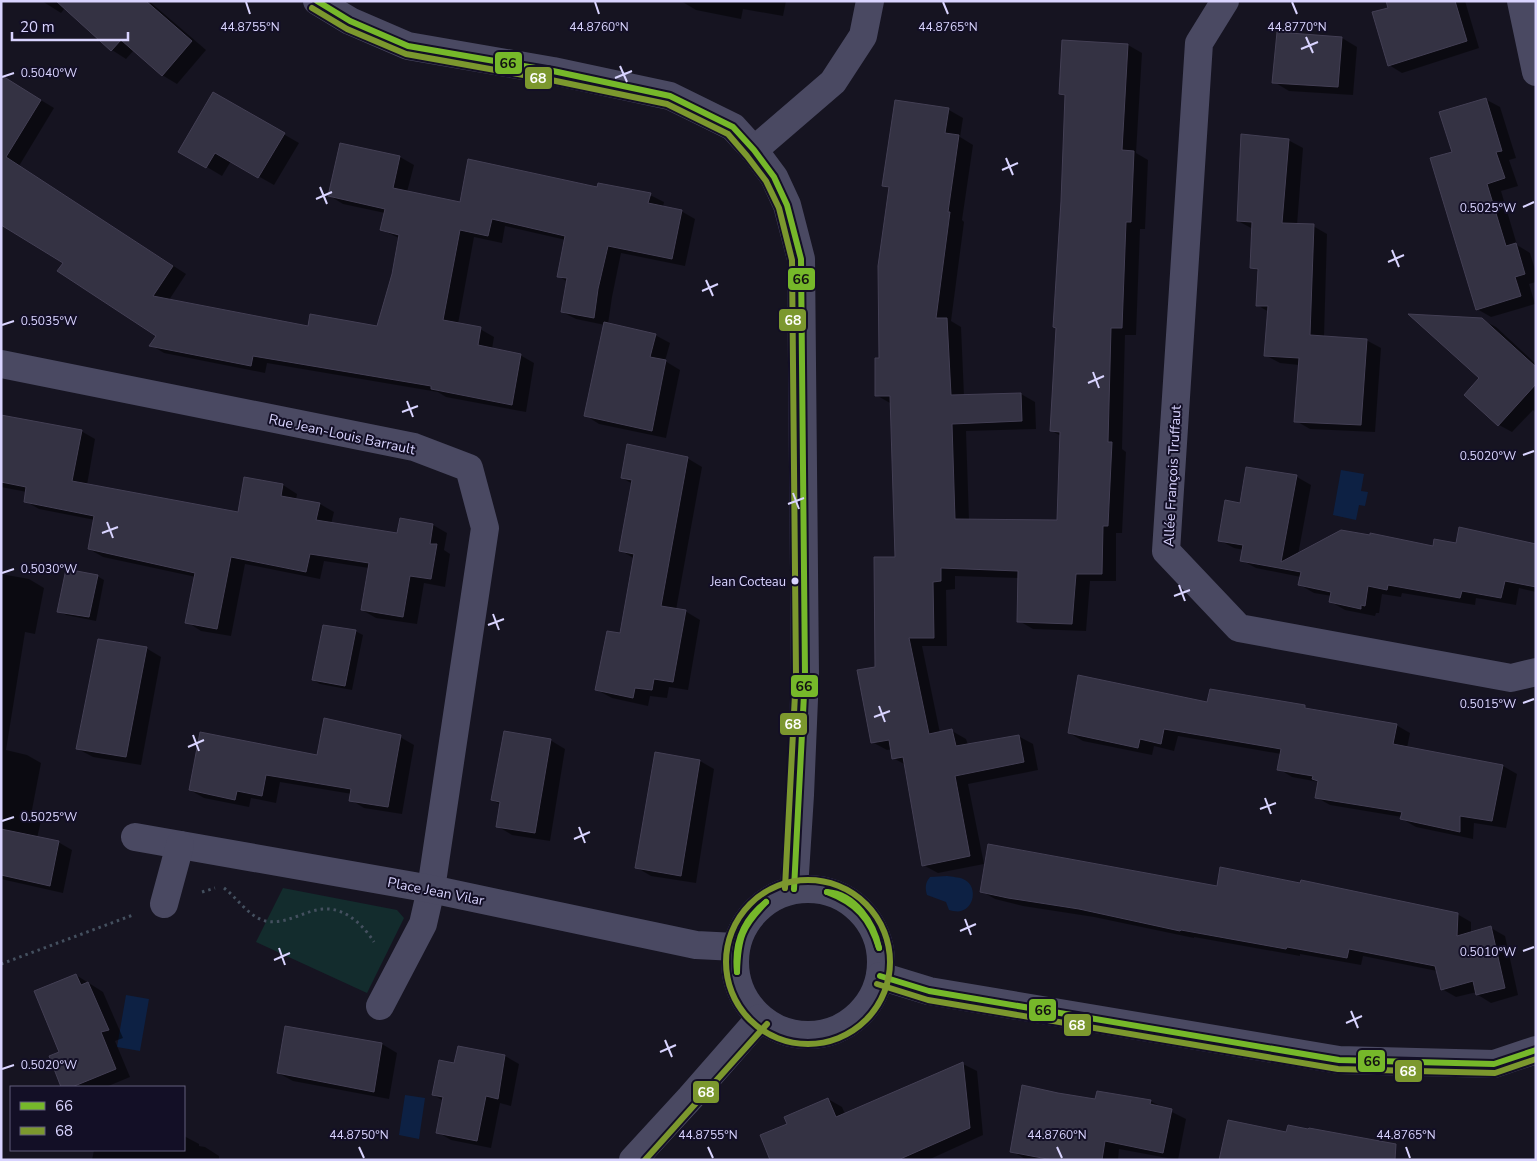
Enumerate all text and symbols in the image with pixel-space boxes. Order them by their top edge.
scale bar [12,10,129,42]
text: 20 m [20,17,55,37]
text: 44.8755°N [220,19,280,35]
text: 44.8760°N [569,19,629,35]
text: 44.8765°N [918,19,978,35]
text: 44.8770°N [1267,19,1327,35]
line badge: 66 [494,51,523,75]
text: 66 [500,54,516,73]
text: 0.5040°W [21,65,77,81]
line badge: 68 [524,66,553,90]
text: 68 [530,69,546,88]
text: 0.5025°W [1460,200,1516,216]
line badge: 66 [787,267,816,291]
text: 66 [793,270,809,289]
line badge: 68 [778,308,807,332]
text: 68 [785,311,801,330]
text: 0.5035°W [21,313,77,329]
street label: Allée François Truffaut [1159,405,1186,547]
street label: Rue Jean-Louis Barrault [267,410,417,459]
text: 0.5020°W [1460,448,1516,464]
text: 0.5030°W [21,561,77,577]
place label: Jean Cocteau [709,573,786,591]
marker: Jean Cocteau [790,576,800,586]
line badge: 66 [790,674,819,698]
text: 66 [796,677,812,696]
text: 0.5015°W [1460,696,1516,712]
line badge: 68 [779,712,808,736]
text: 68 [785,715,801,734]
text: 0.5025°W [21,809,77,825]
street label: Place Jean Vilar [386,873,486,910]
text: 0.5010°W [1460,944,1516,960]
line badge: 66 [1028,998,1057,1022]
text: 66 [1035,1001,1051,1020]
line badge: 68 [1063,1013,1092,1037]
text: 68 [1069,1016,1085,1035]
line badge: 66 [1357,1049,1386,1073]
text: 66 [1364,1052,1380,1071]
text: 0.5020°W [21,1057,77,1073]
line badge: 68 [1394,1059,1423,1083]
text: 68 [1400,1062,1416,1081]
line badge: 68 [692,1080,720,1104]
text: 68 [698,1083,714,1102]
legend [10,1086,185,1151]
text: 66 [55,1096,73,1116]
text: 68 [55,1121,73,1141]
text: 44.8750°N [329,1127,389,1143]
text: 44.8755°N [678,1127,738,1143]
text: 44.8760°N [1027,1127,1087,1143]
text: 44.8765°N [1376,1127,1436,1143]

